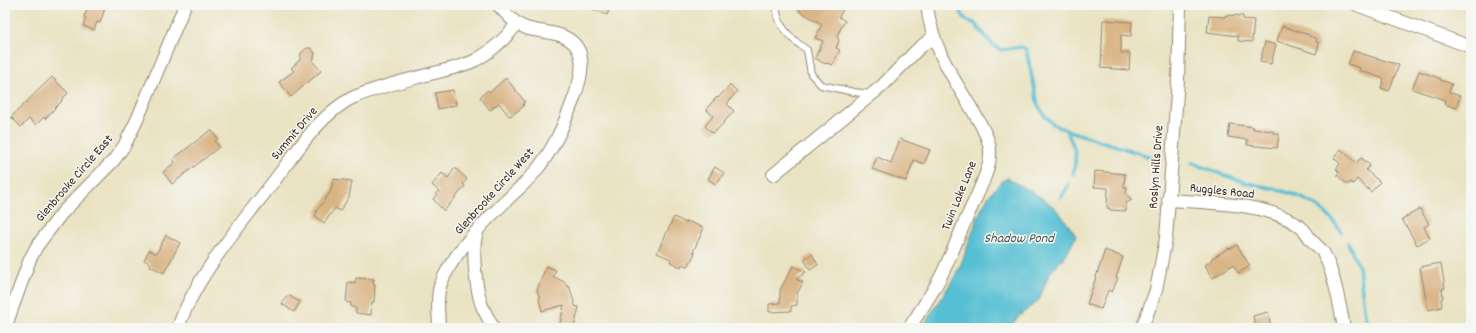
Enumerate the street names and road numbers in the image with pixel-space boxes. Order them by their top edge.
street label: Summit Drive [267,103,323,165]
street label: Roslyn Hills Drive [1145,124,1169,209]
street label: Glenbrooke Circle East [32,131,118,227]
street label: Glenbrooke Circle West [451,144,540,240]
street label: Twin Lake Lane [937,158,983,234]
street label: Ruggles Road [1189,179,1255,205]

